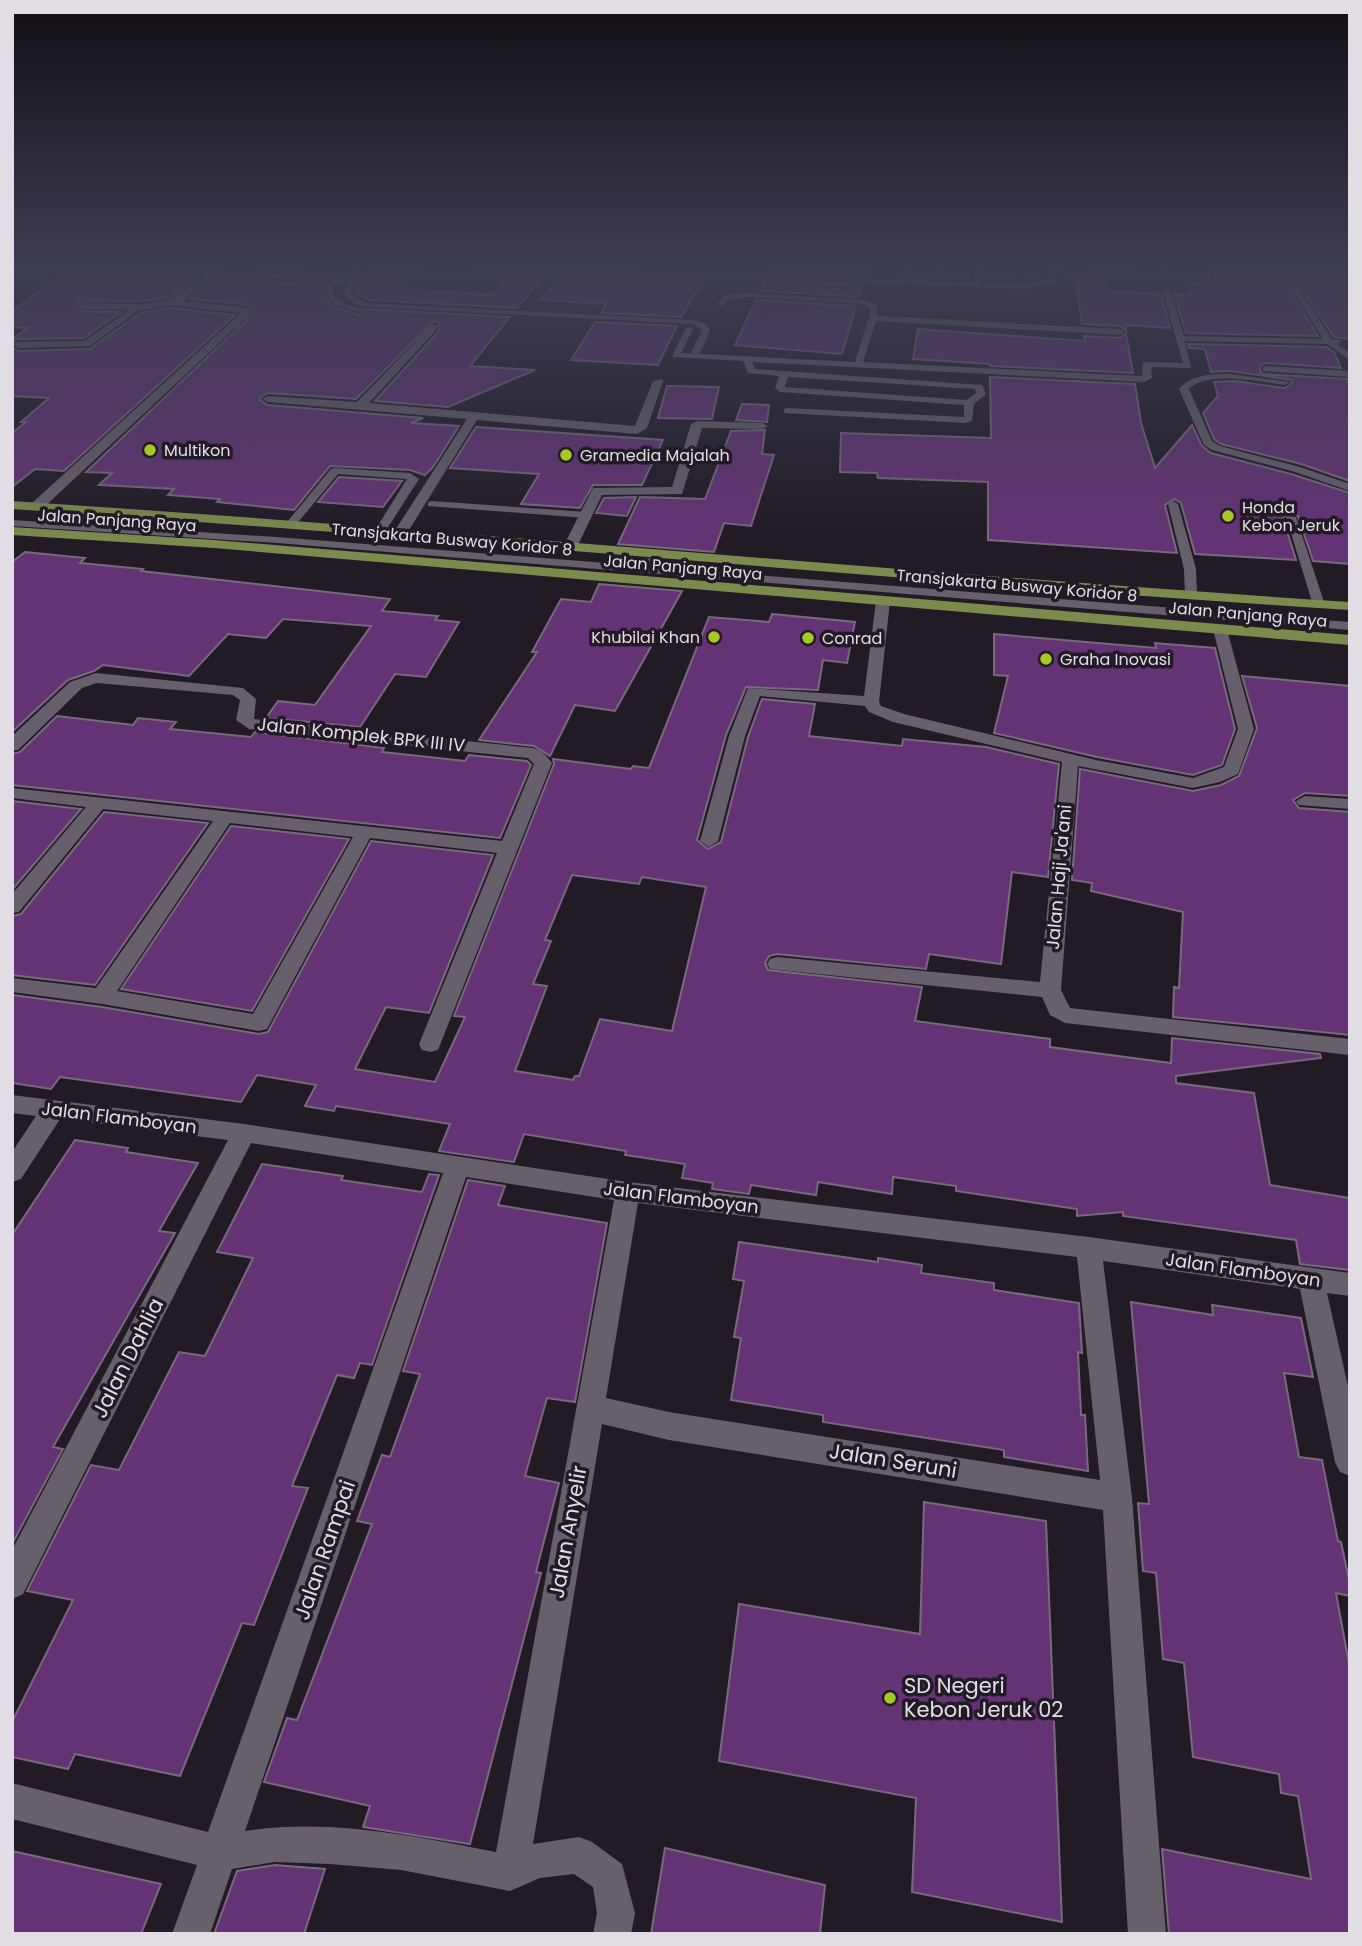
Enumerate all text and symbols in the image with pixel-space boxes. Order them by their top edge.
place label: Multikon [164,439,230,462]
marker: Multikon [142,442,158,458]
place label: Gramedia Majalah [580,444,730,467]
marker: Gramedia Majalah [558,447,574,463]
place label: Honda Kebon Jeruk [1242,496,1341,537]
street label: Jalan Panjang Raya [37,503,197,538]
marker: Honda Kebon Jeruk [1220,508,1236,524]
street label: Transjakarta Busway Koridor 8 [331,518,573,561]
street label: Jalan Panjang Raya [603,549,763,586]
street label: Transjakarta Busway Koridor 8 [896,564,1138,607]
street label: Jalan Panjang Raya [1168,596,1328,633]
place label: Khubilai Khan [591,626,700,649]
place label: Conrad [822,627,882,650]
marker: Khubilai Khan [706,629,722,645]
marker: Conrad [800,630,816,646]
place label: Graha Inovasi [1060,648,1171,671]
marker: Graha Inovasi [1038,651,1054,667]
street label: Jalan Komplek BPK III IV [256,711,466,758]
street label: Jalan Haji Ja'ani [1040,803,1077,951]
street label: Jalan Flamboyan [40,1096,198,1139]
street label: Jalan Flamboyan [602,1176,760,1219]
street label: Jalan Flamboyan [1164,1246,1322,1293]
street label: Jalan Dahlia [85,1293,170,1423]
street label: Jalan Seruni [827,1436,959,1485]
street label: Jalan Anyelir [542,1463,593,1601]
street label: Jalan Rampai [287,1476,362,1624]
place label: SD Negeri Kebon Jeruk 02 [904,1671,1063,1724]
marker: SD Negeri Kebon Jeruk 02 [882,1690,898,1706]

